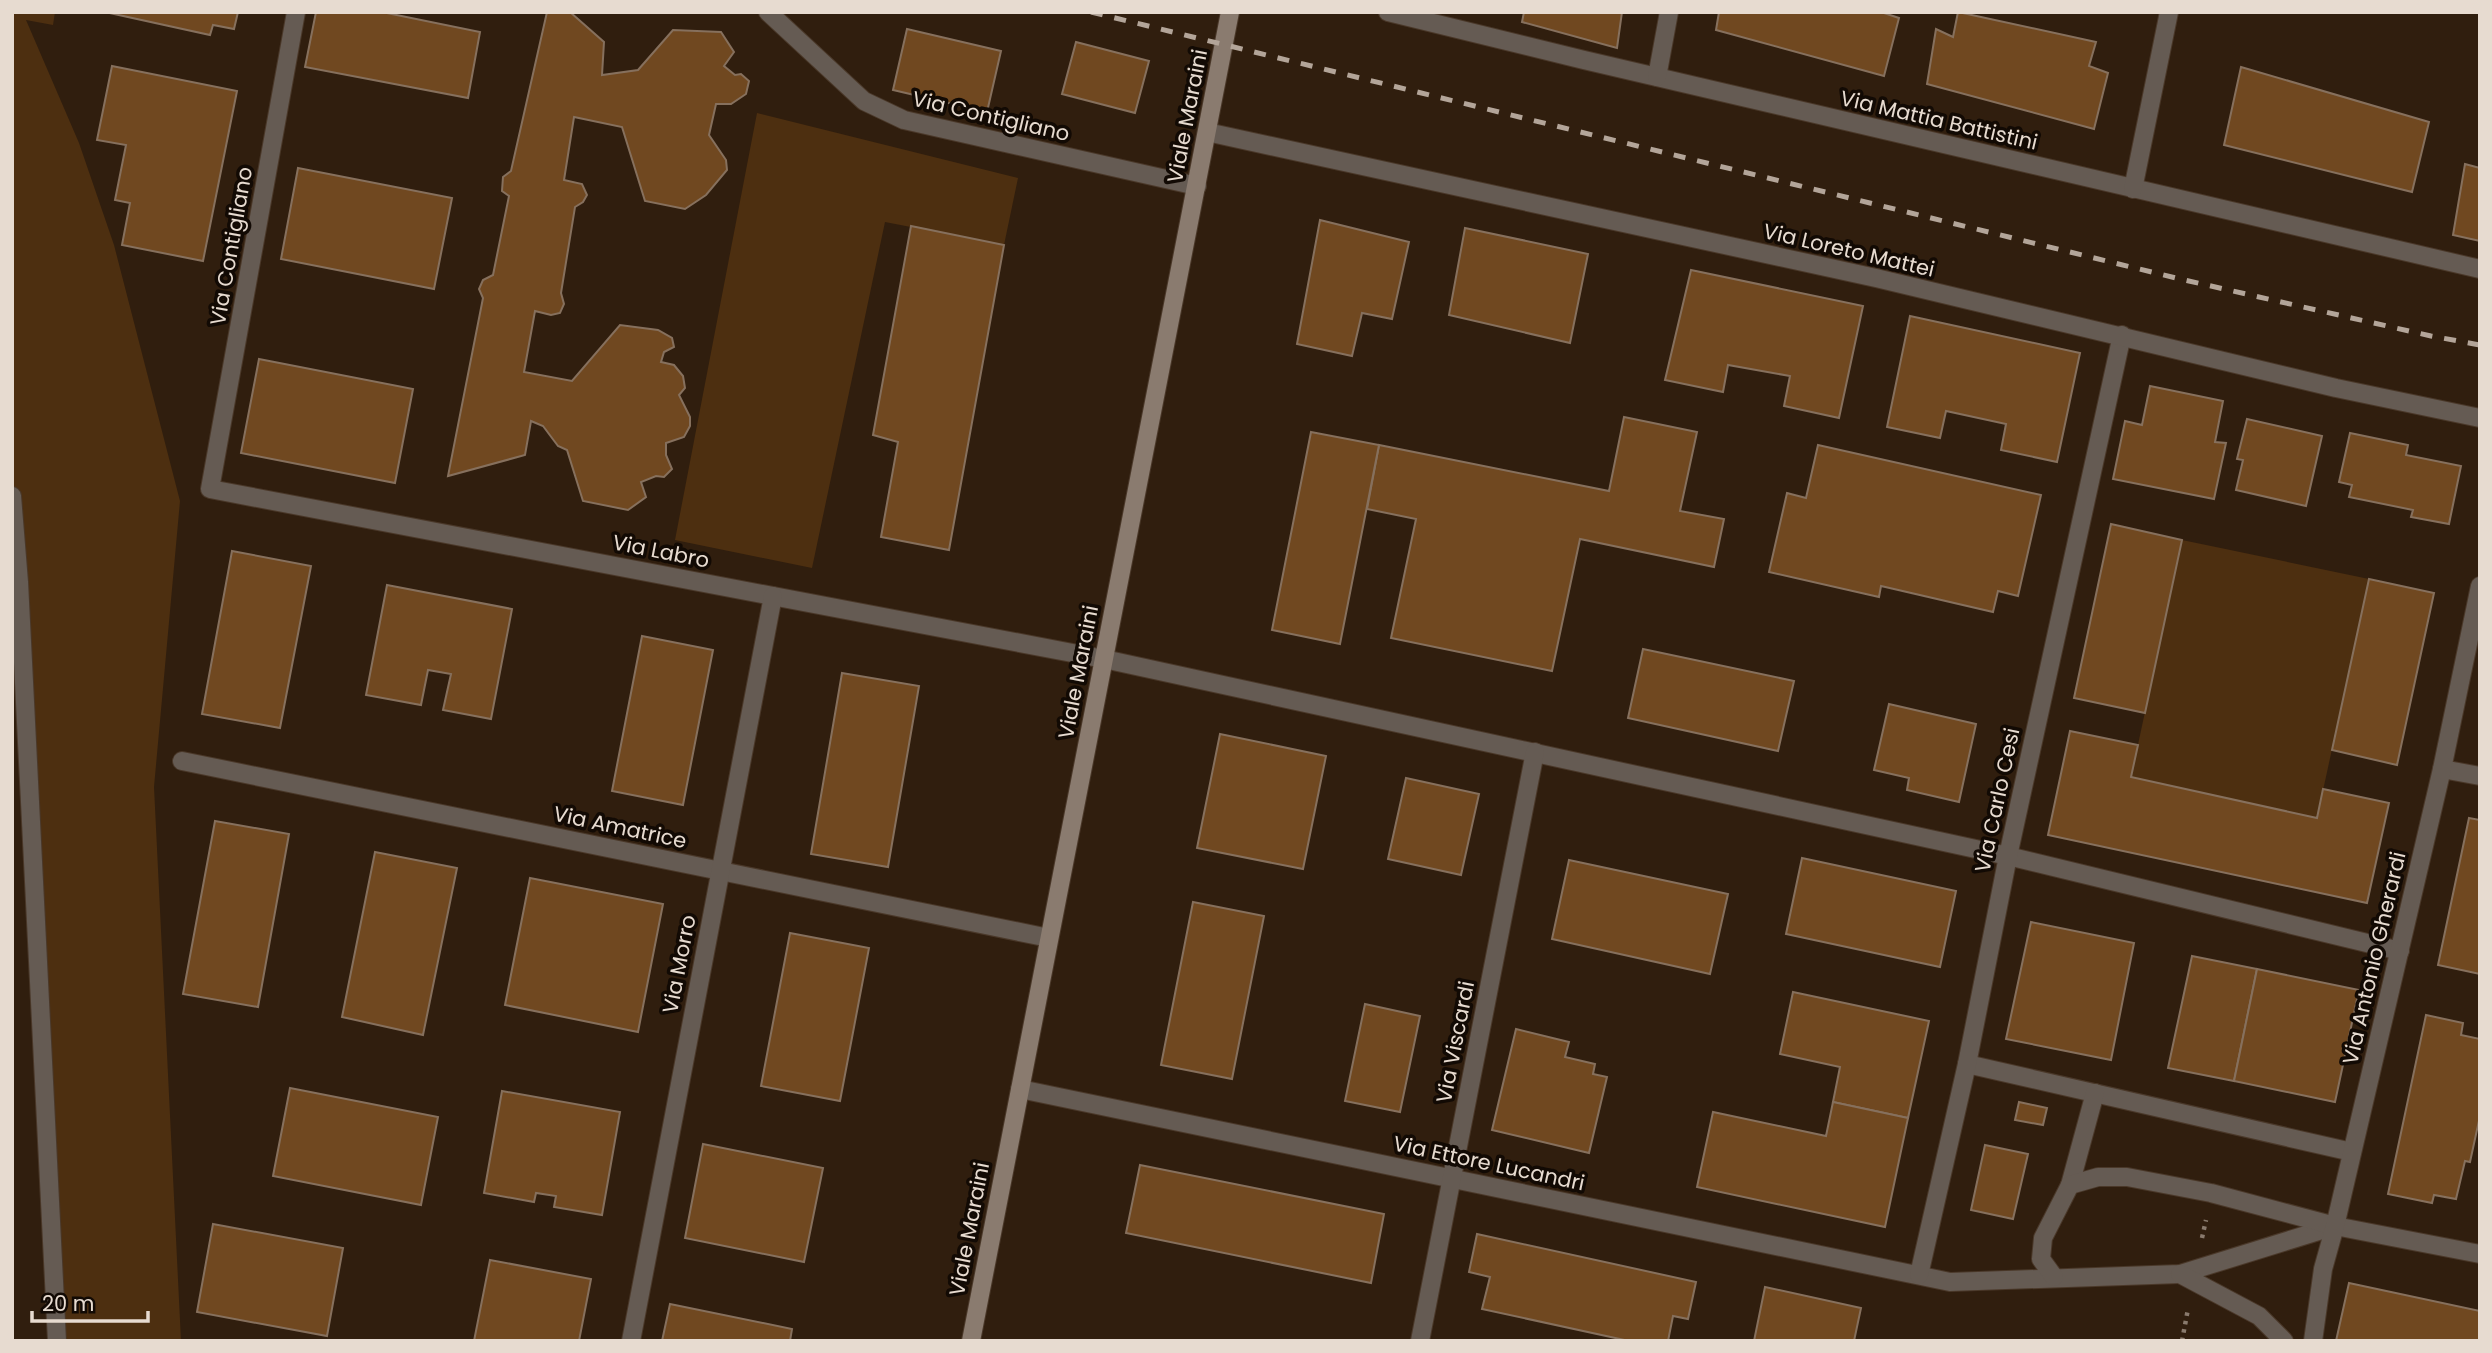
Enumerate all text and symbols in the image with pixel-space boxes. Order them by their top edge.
street label: Viale Maraini [1160,47,1214,185]
street label: Via Mattia Battistini [1838,83,2040,157]
street label: Via Contigliano [909,84,1073,148]
street label: Via Contigliano [203,164,259,328]
street label: Via Loreto Mattei [1760,216,1938,284]
street label: Via Labro [610,527,712,575]
street label: Viale Maraini [1051,603,1105,741]
street label: Via Carlo Cesi [1968,725,2026,875]
street label: Via Amatrice [551,799,689,855]
street label: Via Antonio Gherardi [2335,849,2413,1067]
street label: Via Morro [655,912,703,1016]
street label: Via Viscardi [1429,979,1481,1105]
street label: Via Ettore Lucandri [1391,1129,1587,1197]
street label: Viale Maraini [942,1160,996,1298]
scale bar [32,1280,147,1324]
text: 20 m [42,1289,95,1318]

